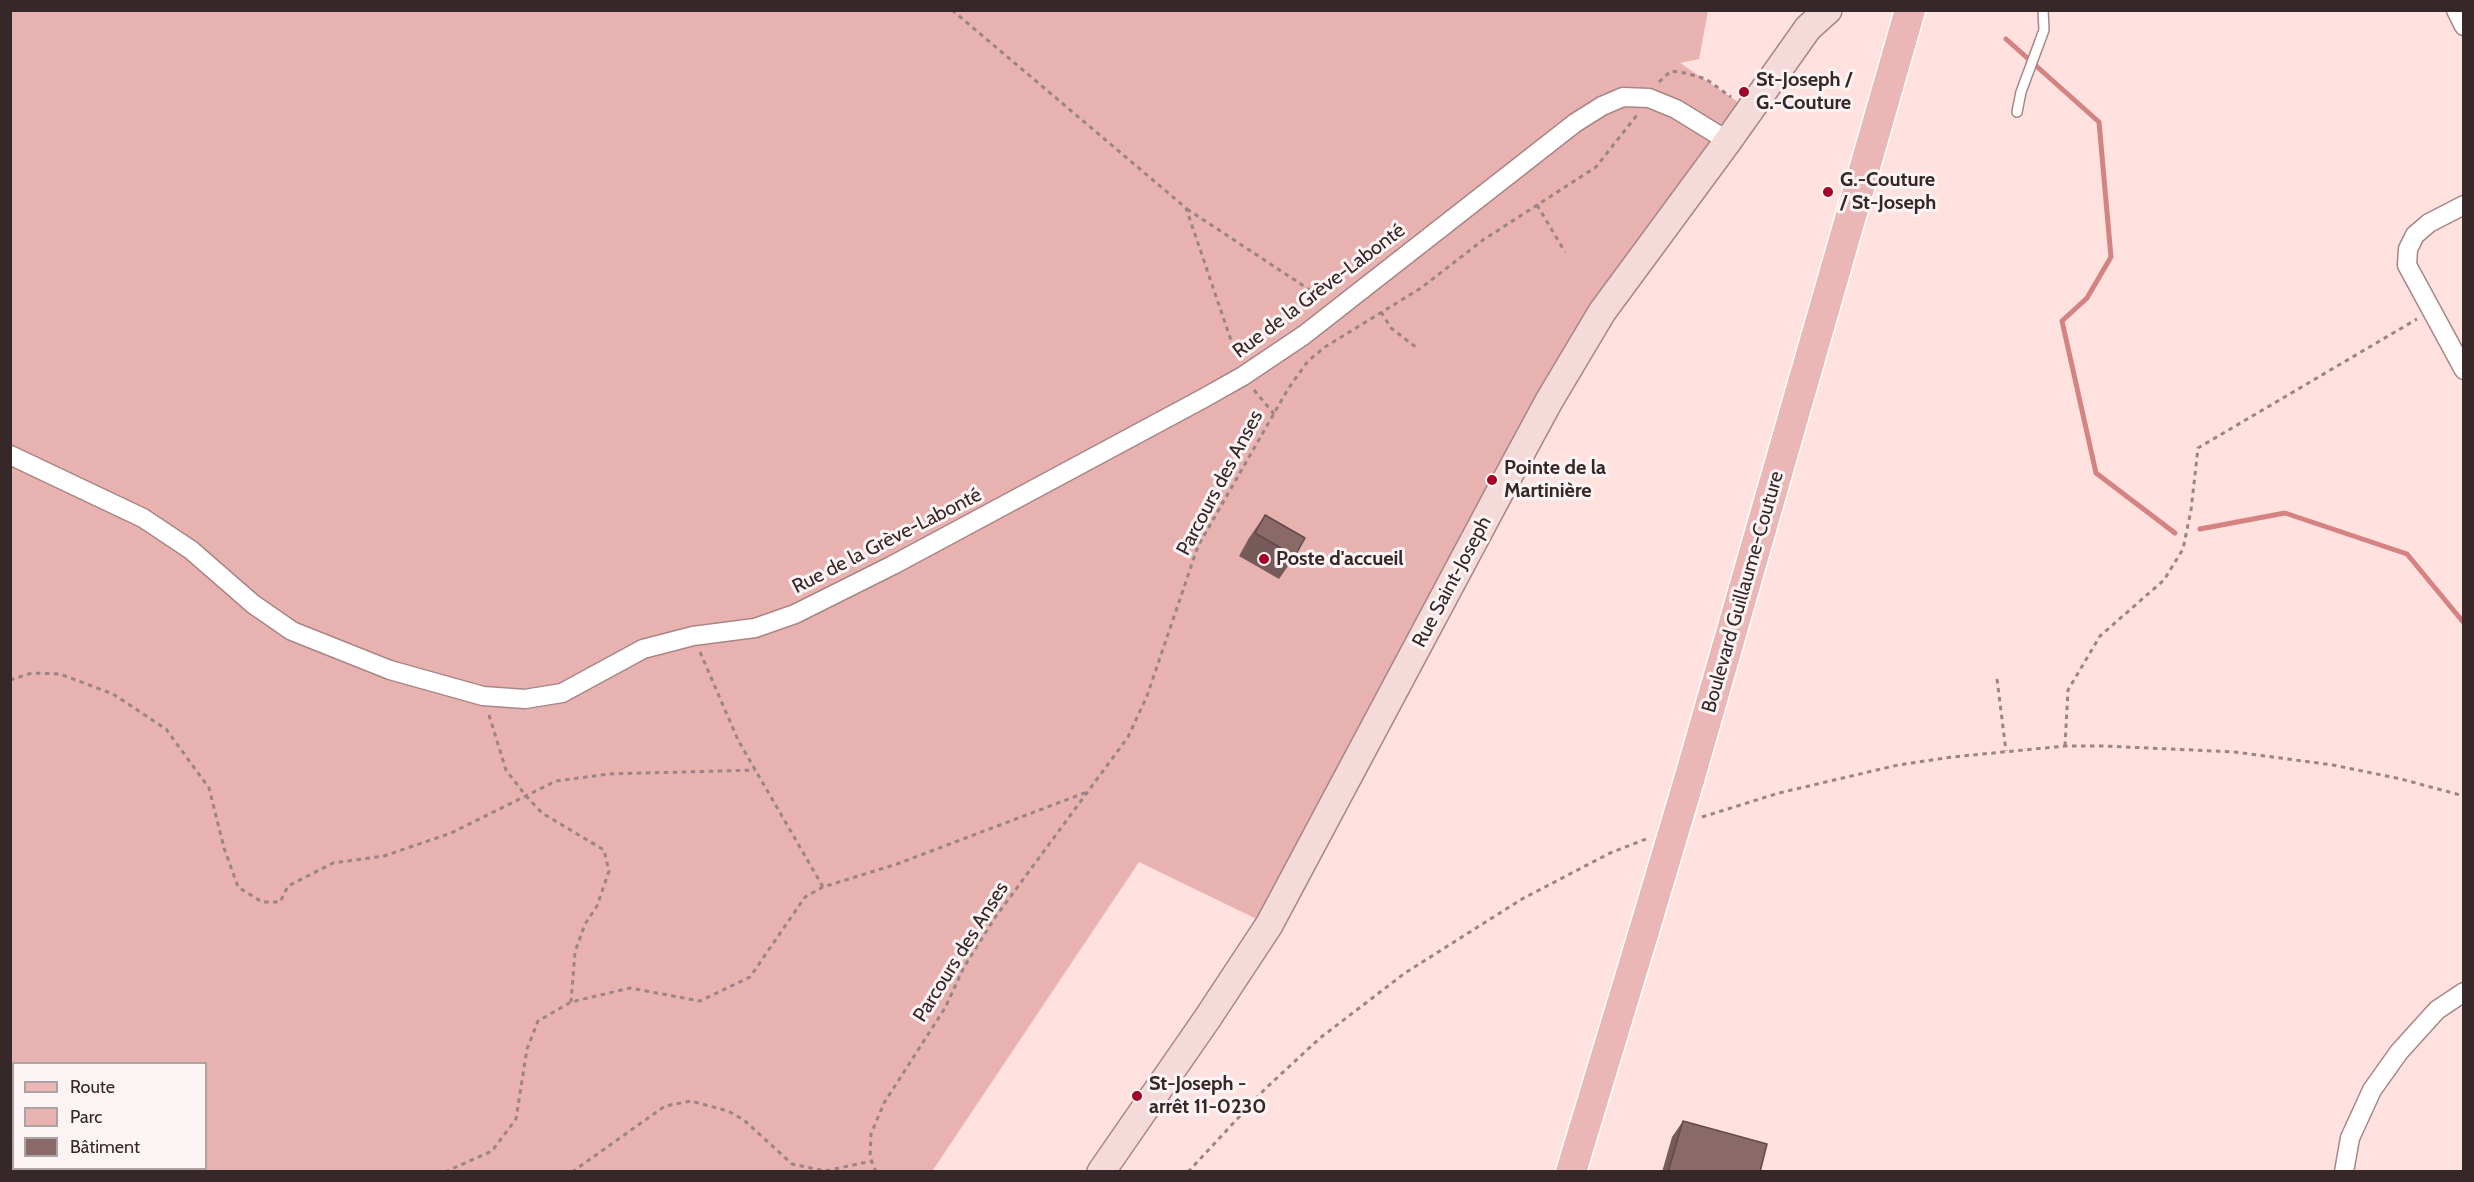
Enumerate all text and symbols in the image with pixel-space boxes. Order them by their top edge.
place label: St-Joseph / G.-Couture [1756,68,1852,115]
marker: St-Joseph / G.-Couture [1737,85,1751,99]
place label: G.-Couture / St-Joseph [1840,168,1936,215]
marker: G.-Couture / St-Joseph [1821,185,1835,199]
street label: Rue de la Grève-Labonté [1228,218,1410,364]
street label: Parcours des Anses [1172,406,1268,560]
place label: Pointe de la Martinière [1504,456,1606,503]
street label: Boulevard Guillaume-Couture [1697,469,1789,715]
marker: Pointe de la Martinière [1485,473,1499,487]
street label: Rue de la Grève-Labonté [788,483,986,599]
street label: Rue Saint-Joseph [1407,512,1497,652]
place label: Poste d'accueil [1276,547,1404,571]
marker: Poste d'accueil [1257,552,1271,566]
street label: Parcours des Anses [908,877,1014,1027]
legend [12,1062,207,1170]
place label: St-Joseph - arrêt 11-0230 [1149,1072,1266,1119]
text: Route [70,1076,115,1098]
marker: St-Joseph - arrêt 11-0230 [1130,1089,1144,1103]
text: Parc [70,1106,102,1128]
text: Bâtiment [70,1136,140,1158]

